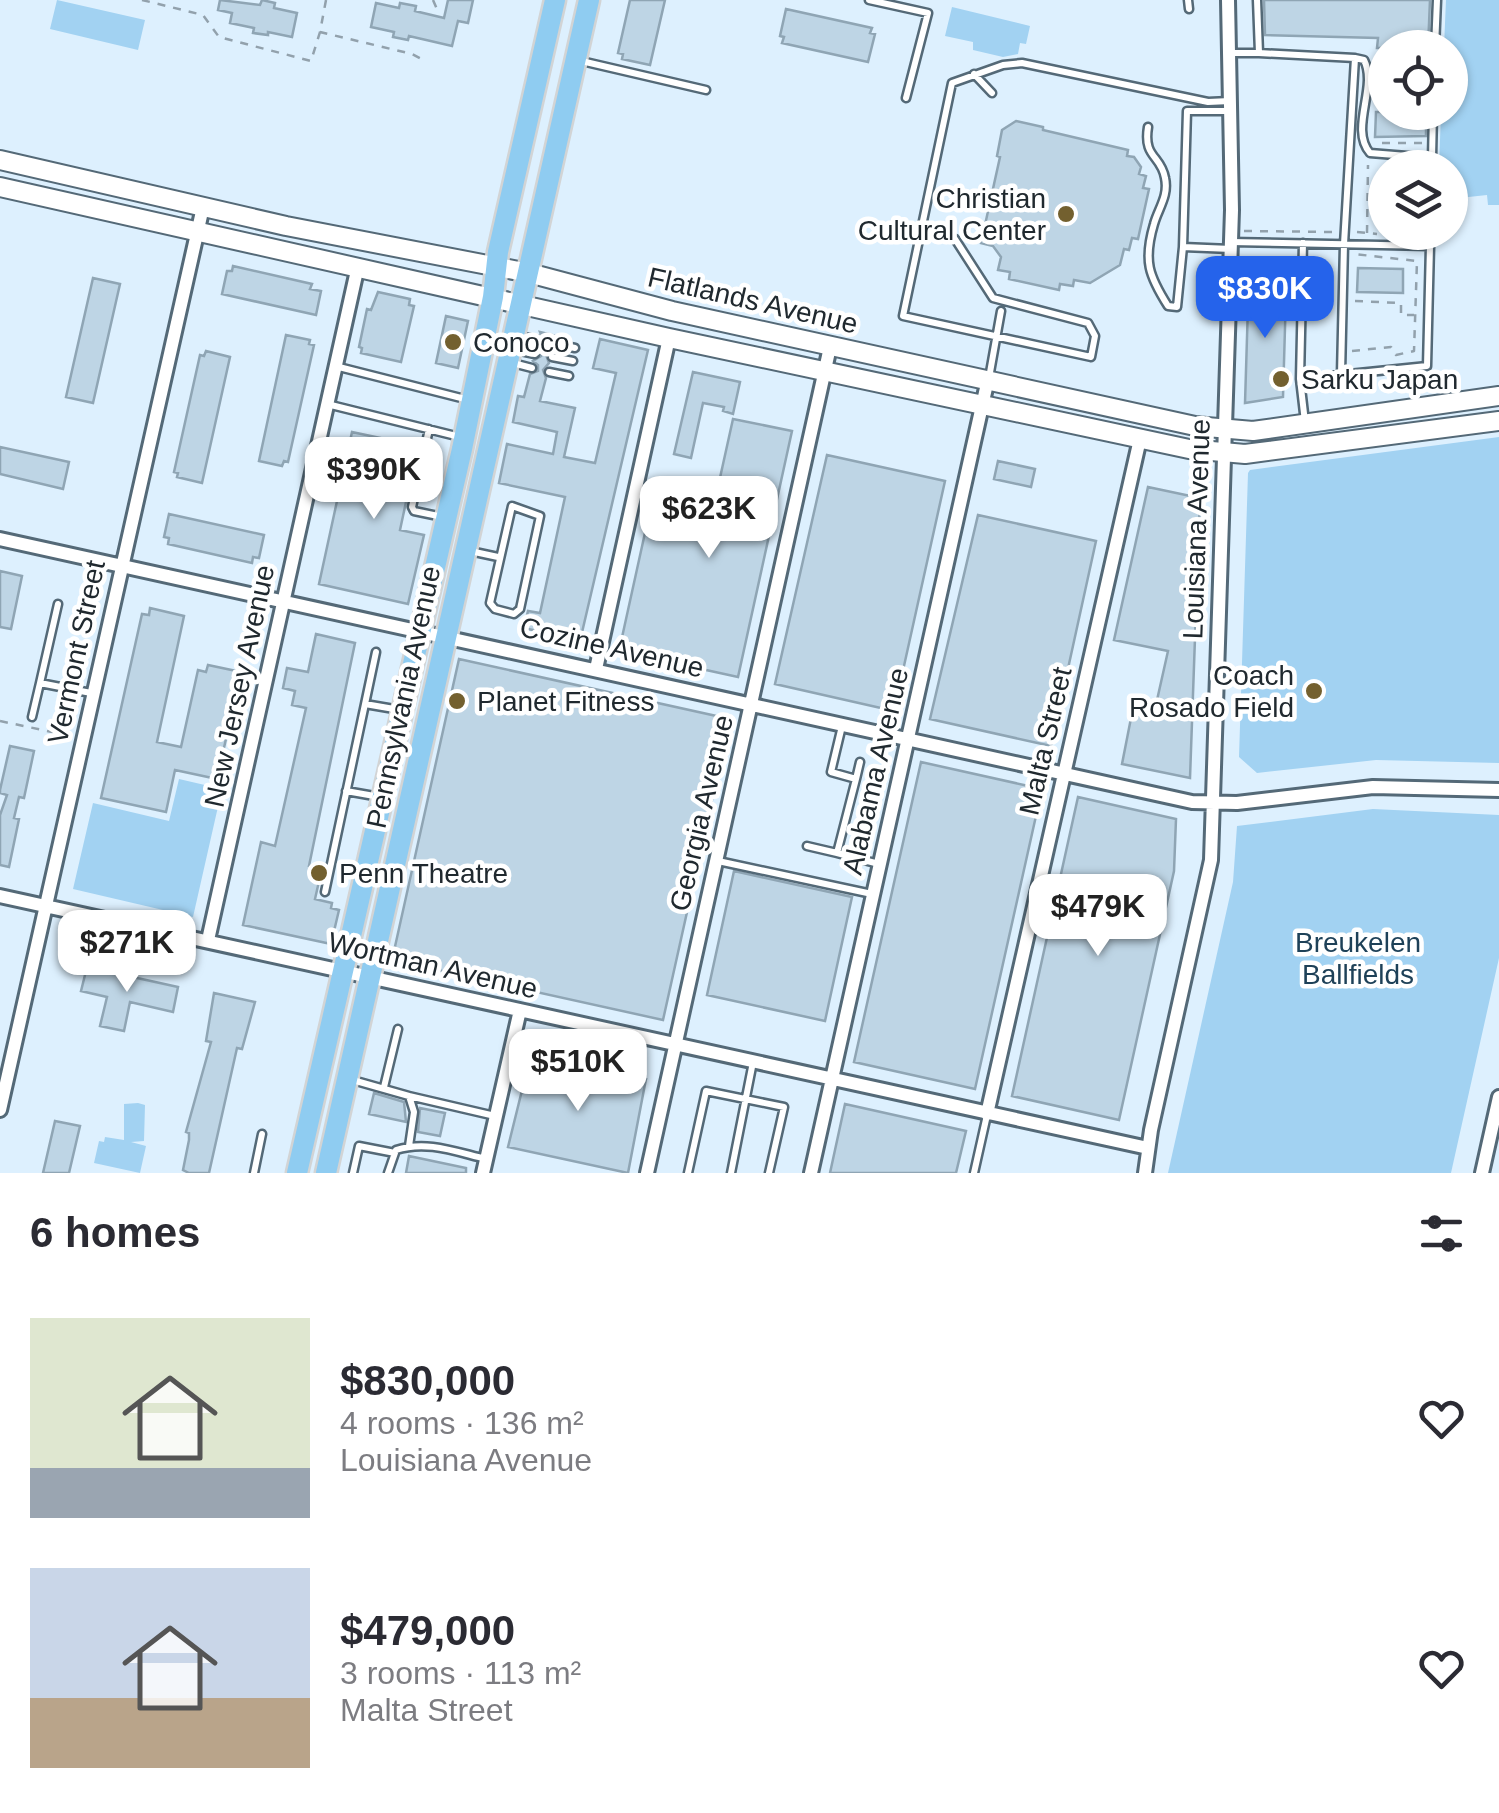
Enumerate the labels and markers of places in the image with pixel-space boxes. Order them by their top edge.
place label: Christian Cultural Center [858,183,1046,246]
marker: Christian Cultural Center [1055,203,1077,225]
pin: $830K [1195,256,1335,341]
place label: Conoco [473,327,570,358]
marker: Conoco [442,331,464,353]
place label: Sarku Japan [1301,364,1458,395]
marker: Sarku Japan [1270,368,1292,390]
pin: $390K [304,437,444,522]
pin: $623K [639,476,779,561]
place label: Coach Rosado Field [1129,660,1294,723]
marker: Coach Rosado Field [1303,680,1325,702]
place label: Planet Fitness [477,686,654,717]
marker: Planet Fitness [446,690,468,712]
place label: Penn Theatre [339,858,508,889]
marker: Penn Theatre [308,862,330,884]
pin: $479K [1028,874,1168,959]
pin: $271K [57,910,197,995]
pin: $510K [508,1029,648,1114]

